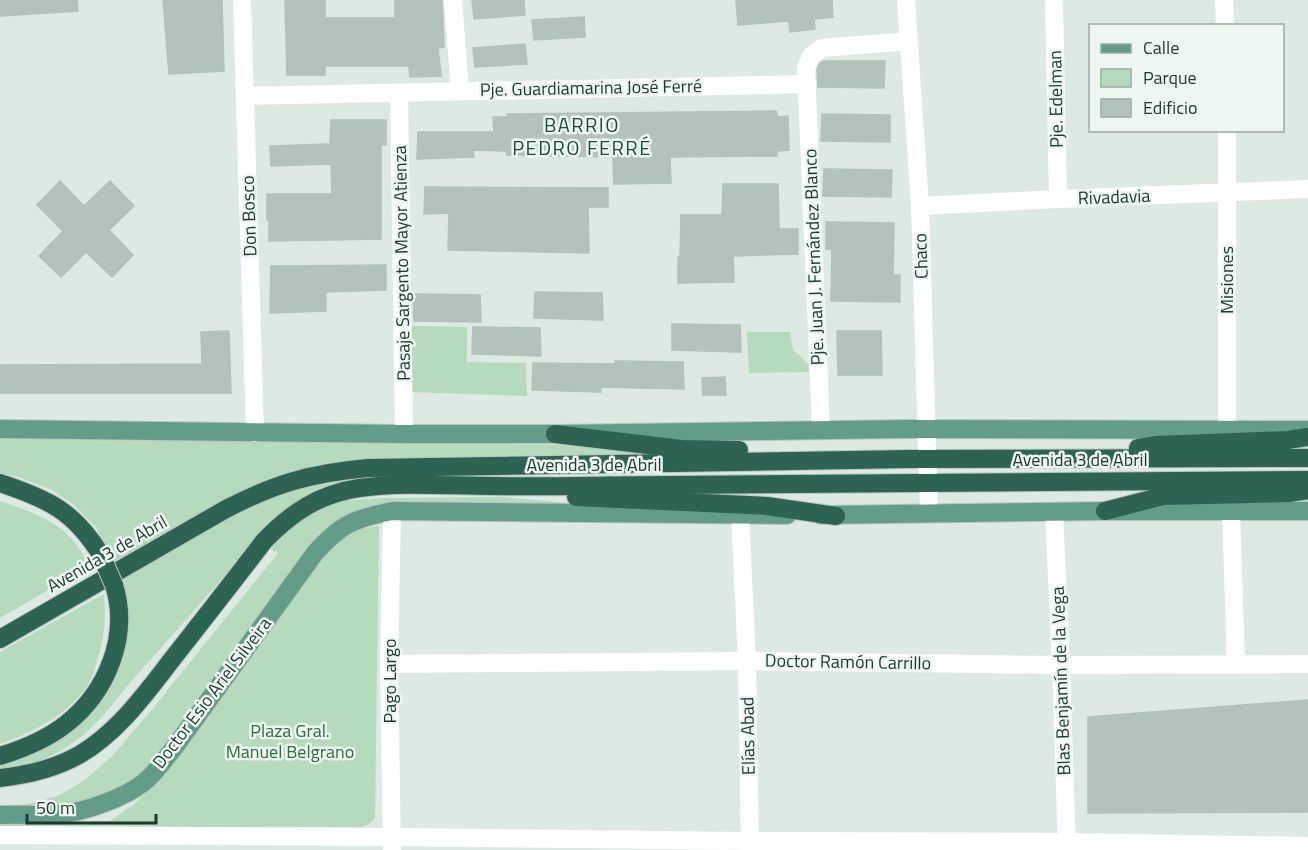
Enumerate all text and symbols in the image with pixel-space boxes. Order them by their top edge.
legend [1089,24,1284,132]
text: Calle [1143,34,1179,61]
street label: Pje. Edelman [1041,50,1070,148]
text: Parque [1143,64,1197,91]
street label: Pje. Guardiamarina José Ferré [480,72,702,103]
text: Edificio [1143,94,1197,121]
district label: BARRIO PEDRO FERRÉ [512,109,652,163]
street label: Pasaje Sargento Mayor Atienza [386,145,417,381]
street label: Pje. Juan J. Fernández Blanco [796,148,831,366]
street label: Don Bosco [234,175,263,257]
street label: Rivadavia [1077,182,1151,211]
street label: Chaco [906,233,935,279]
street label: Misiones [1213,246,1240,314]
street label: Avenida 3 de Abril [1012,446,1148,473]
street label: Avenida 3 de Abril [526,451,662,478]
street label: Avenida 3 de Abril [41,508,172,599]
street label: Blas Benjamín de la Vega [1044,586,1077,776]
street label: Doctor Esio Ariel Silveira [146,611,278,774]
street label: Pago Largo [376,639,403,723]
street label: Doctor Ramón Carrillo [765,647,931,676]
street label: Elías Abad [733,697,762,775]
park label: Plaza Gral. Manuel Belgrano [226,717,354,765]
scale bar [27,787,156,825]
text: 50 m [36,794,75,821]

